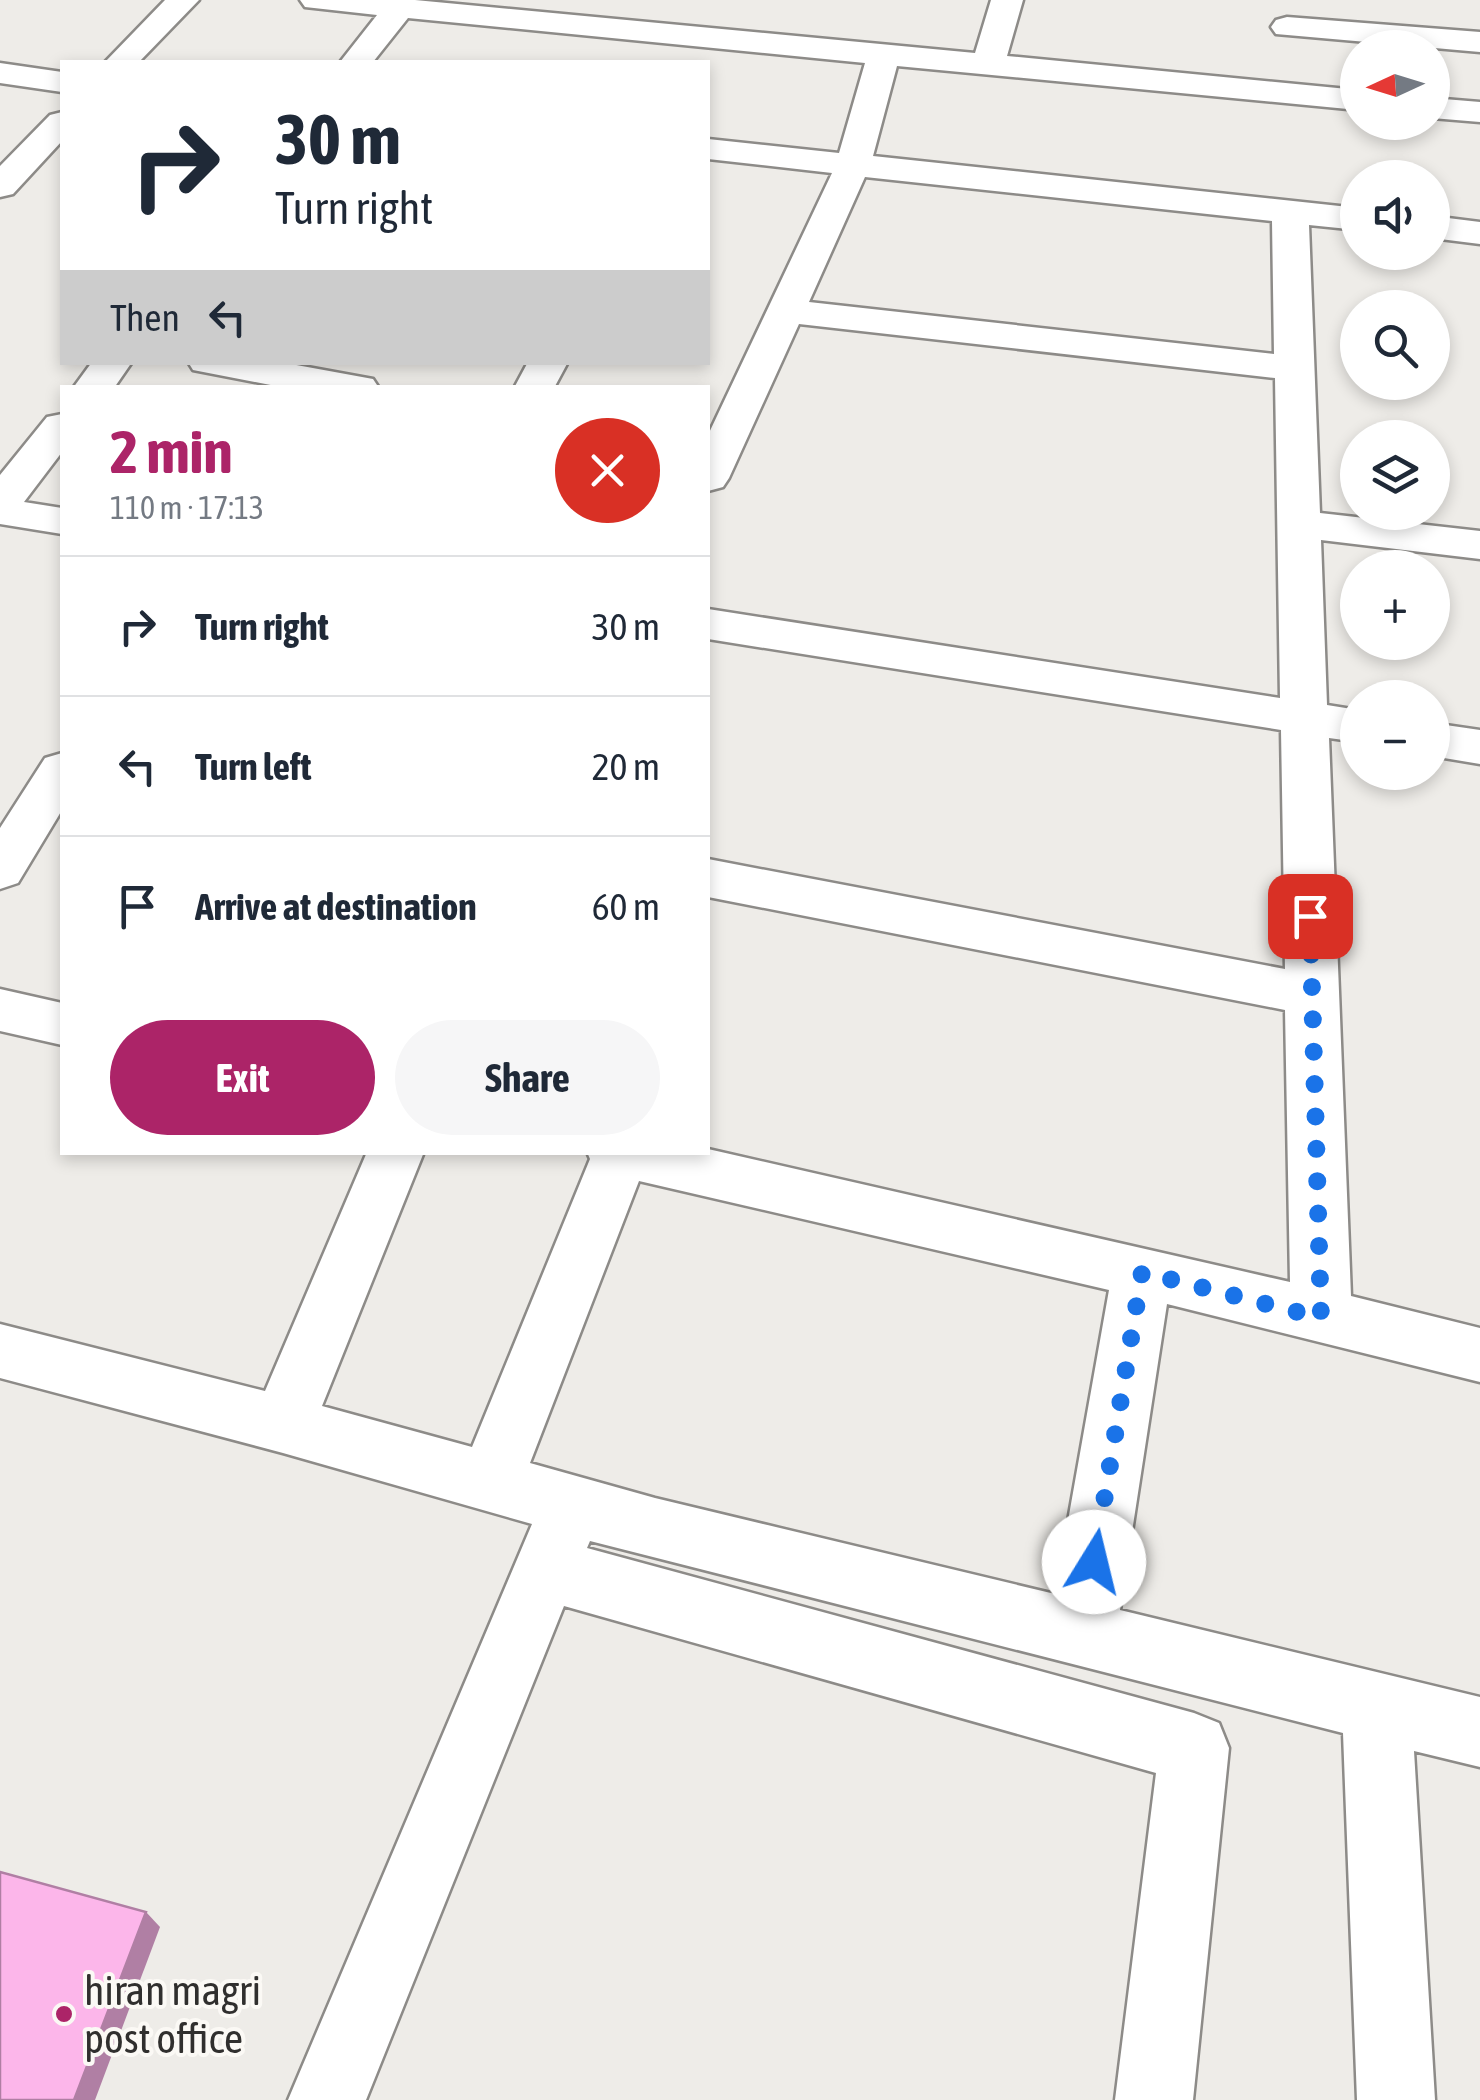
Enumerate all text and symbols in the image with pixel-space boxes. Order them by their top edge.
north arrow [1340,30,1450,140]
map controls [1340,30,1450,790]
text: 30 m [275,99,401,179]
icon: right [110,100,240,230]
button: sound [1340,160,1450,270]
text: Turn right [275,182,433,234]
icon: left [200,290,255,345]
button: search [1340,290,1450,400]
text: Then [110,296,180,339]
text: 2 min [110,417,233,486]
button: close [555,418,660,523]
button: layers [1340,420,1450,530]
text: 110 m · 17:13 [110,489,264,526]
button: + [1340,550,1450,660]
icon: right [110,599,165,654]
text: Turn right [195,605,329,648]
text: 30 m [592,605,660,648]
button: − [1340,680,1450,790]
icon: left [110,739,165,794]
text: Turn left [195,745,311,788]
text: 20 m [592,745,660,788]
pin [1268,874,1353,959]
icon: arrive [110,879,165,934]
text: Arrive at destination [195,885,477,928]
text: 60 m [592,885,660,928]
icon: arrive [1283,889,1338,944]
button: Exit [110,1020,375,1135]
button: Share [395,1020,660,1135]
position arrow [1042,1510,1146,1614]
place label: hiran magri post office [84,1966,261,2062]
marker: hiran magri post office [53,2003,75,2025]

